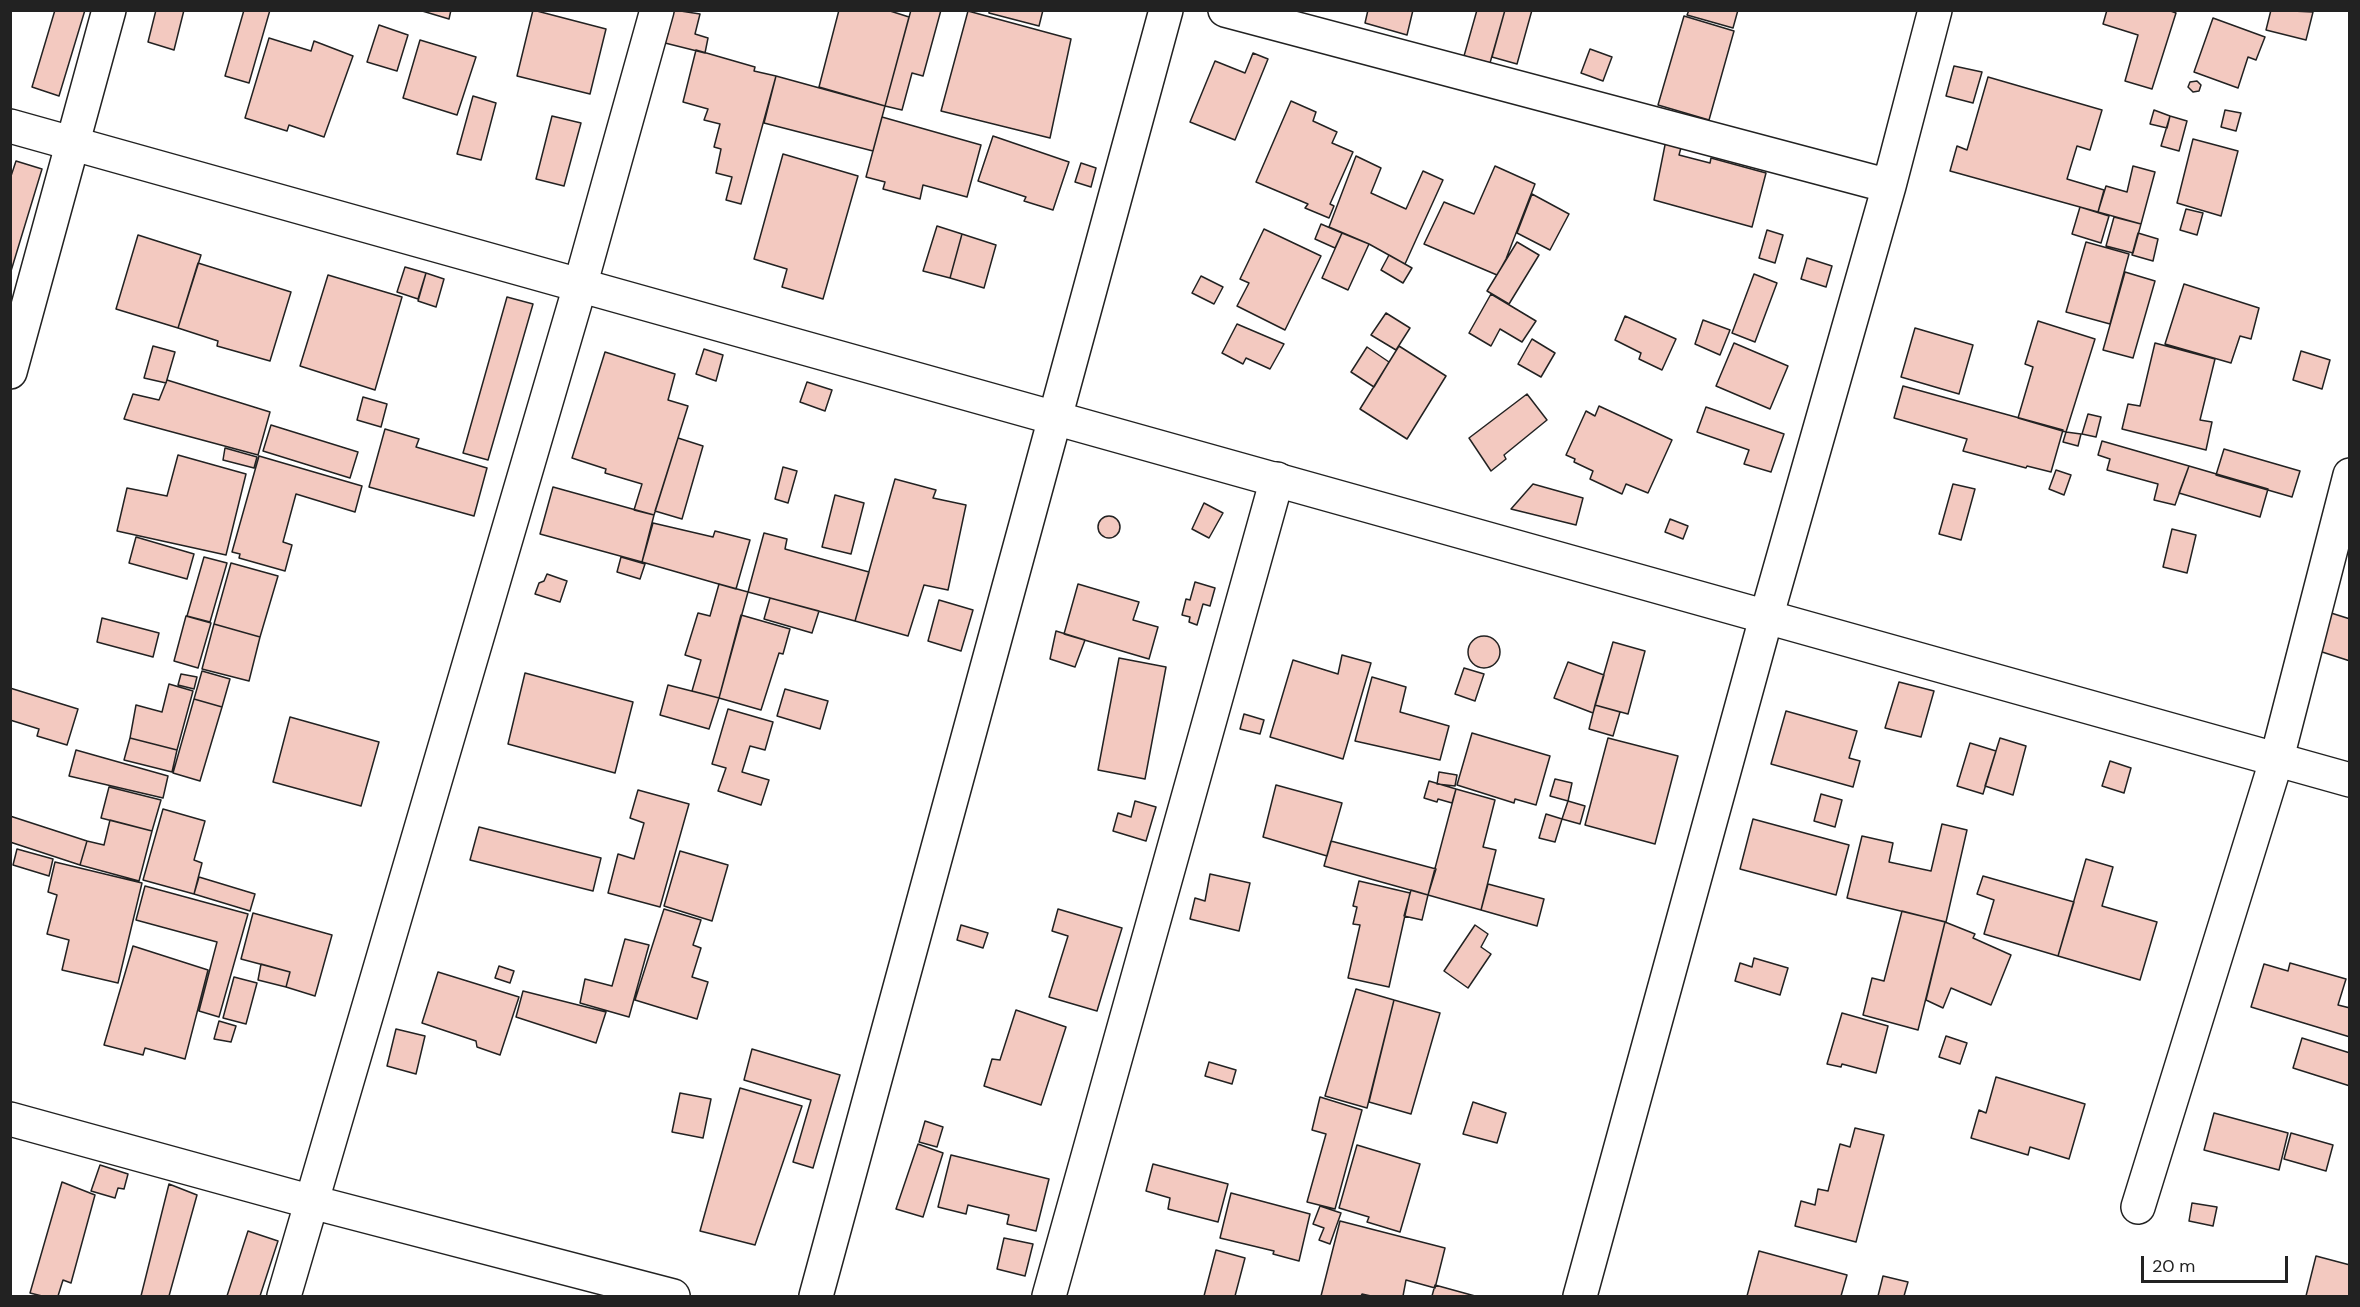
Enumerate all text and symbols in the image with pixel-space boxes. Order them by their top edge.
scale bar [2144,1244,2291,1282]
text: 20 m [2152,1254,2195,1278]

